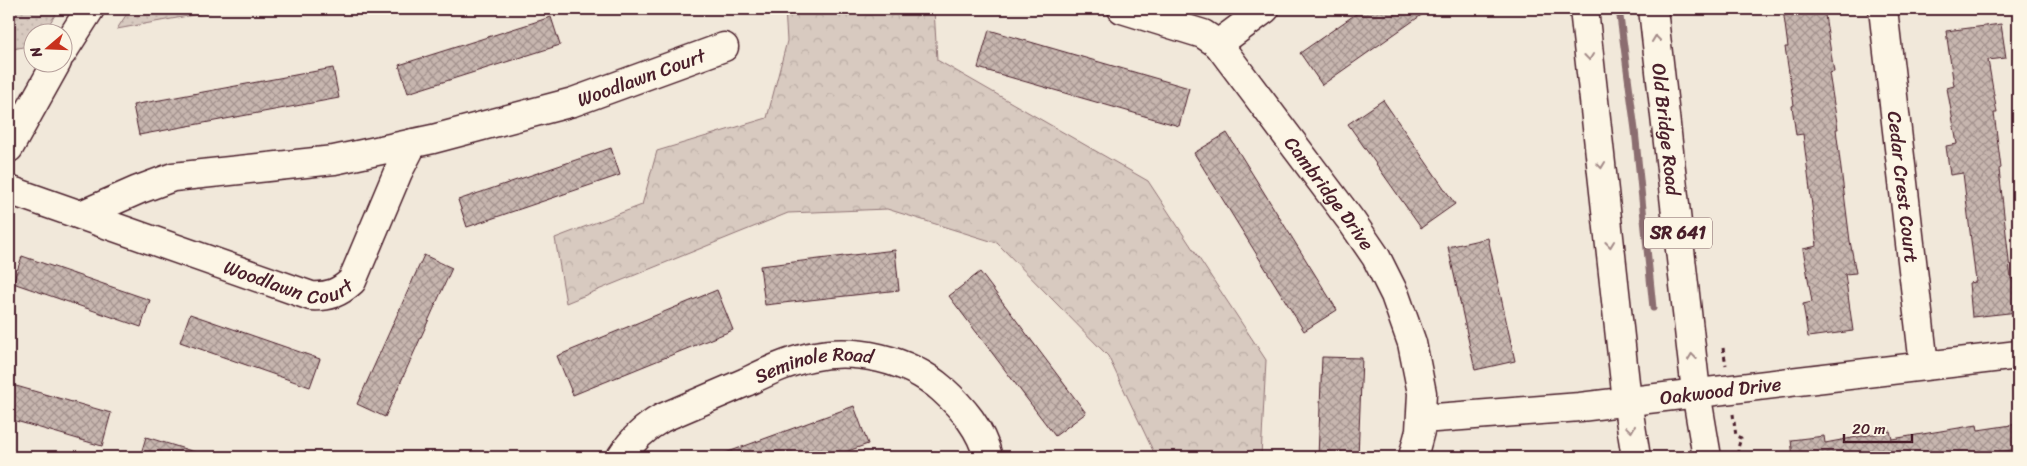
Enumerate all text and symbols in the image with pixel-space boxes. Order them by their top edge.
north arrow [22,22,72,72]
one-way arrow [1651,35,1662,43]
street label: Woodlawn Court [572,39,711,116]
text: N [23,43,50,62]
one-way arrow [1583,54,1594,62]
street label: Old Bridge Road [1642,62,1690,199]
street label: Cedar Crest Court [1878,109,1928,264]
street label: Cambridge Drive [1276,129,1383,258]
one-way arrow [1595,161,1606,169]
road number: SR 641 [1644,218,1712,248]
one-way arrow [1604,240,1615,248]
street label: Woodlawn Court [219,251,362,313]
street label: Seminole Road [749,337,878,393]
one-way arrow [1687,353,1698,361]
street label: Oakwood Drive [1658,367,1783,414]
scale bar [1844,411,1912,443]
text: 20 m [1852,416,1886,442]
one-way arrow [1625,426,1636,434]

